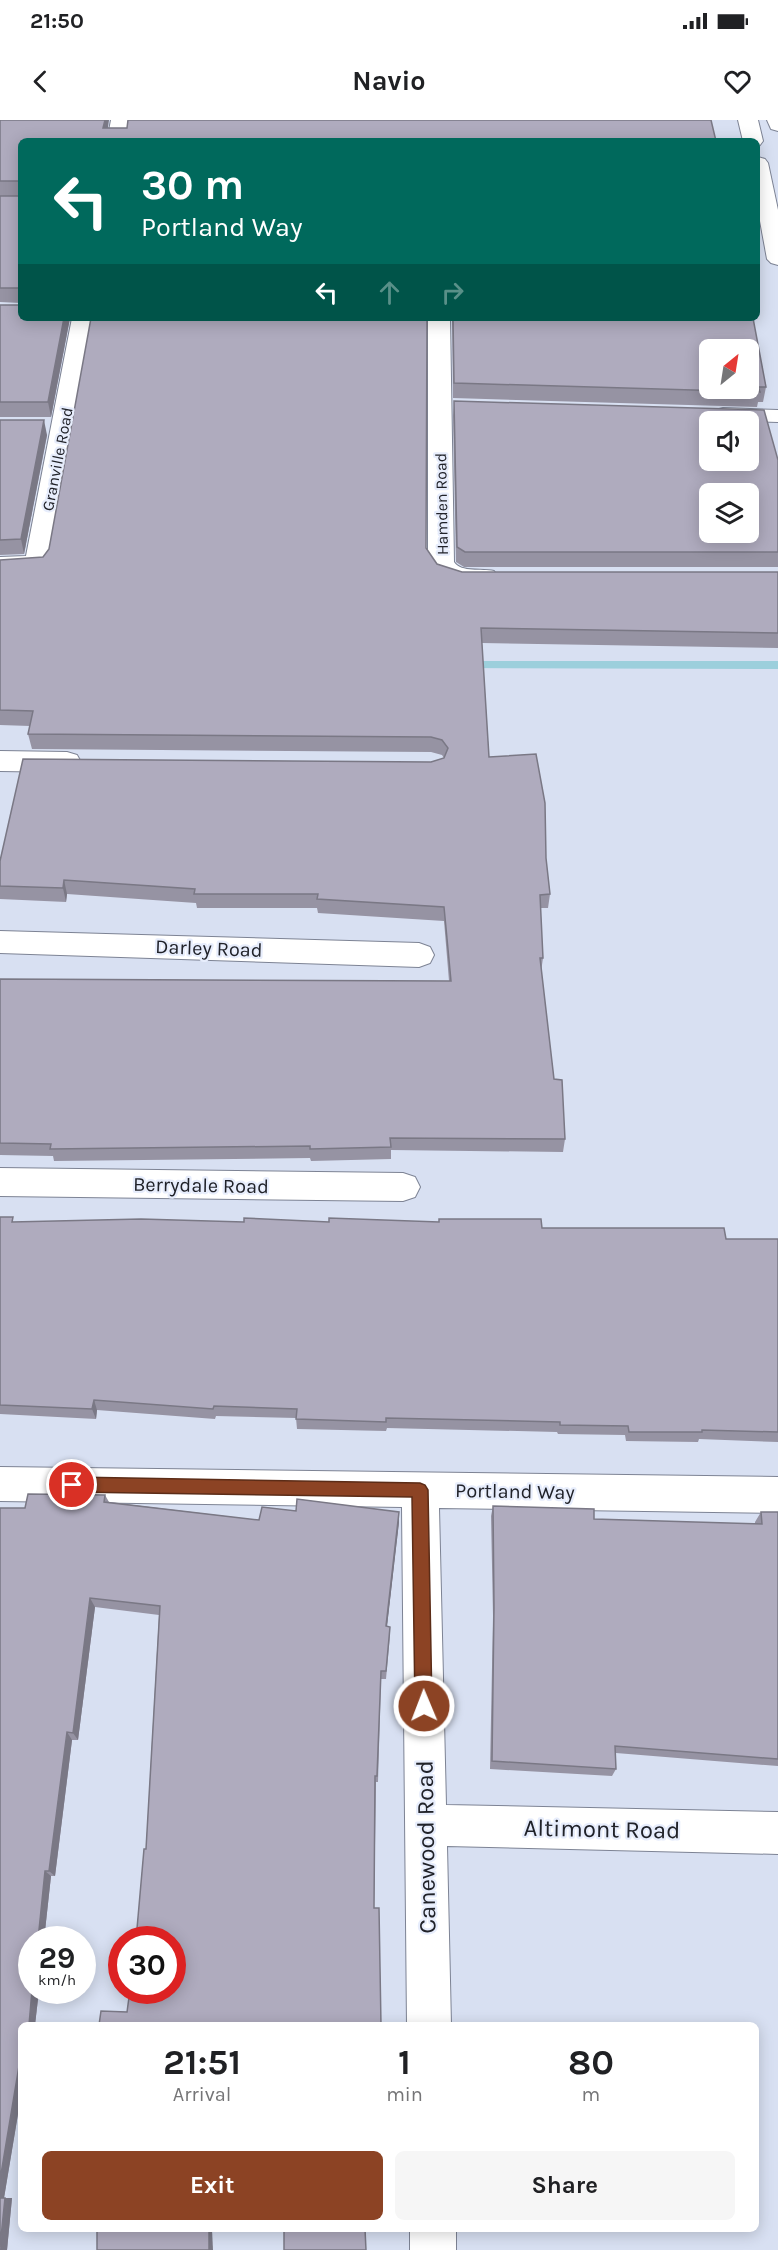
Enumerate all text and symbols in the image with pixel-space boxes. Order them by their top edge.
text: 21:50 [30,8,84,34]
icon: back [24,65,57,98]
text: Navio [352,65,426,97]
icon: heart [721,65,754,98]
text: 30 m [141,160,244,210]
icon: left [42,162,120,240]
text: Portland Way [141,211,302,243]
icon: left [310,276,343,309]
icon: ahead [373,276,406,309]
icon: right [436,276,469,309]
north arrow [699,339,759,399]
map controls [699,339,759,543]
street label: Granville Road [38,406,77,513]
button: sound [699,411,759,471]
street label: Hamden Road [431,453,452,555]
button: layers [699,483,759,543]
street label: Darley Road [155,935,263,962]
street label: Berrydale Road [133,1173,269,1198]
pin [46,1459,97,1510]
icon: arrive [55,1468,88,1501]
street label: Portland Way [455,1479,575,1504]
position arrow [392,1674,456,1738]
street label: Canewood Road [410,1760,442,1934]
street label: Altimont Road [523,1814,681,1844]
speed limit sign: 30 [108,1926,186,2004]
text: 29 [39,1940,75,1976]
text: km/h [38,1971,76,1989]
text: 21:51 [163,2041,241,2083]
text: 1 [398,2041,411,2083]
text: 80 [568,2041,614,2083]
text: Arrival [173,2083,231,2106]
text: min [386,2083,423,2106]
text: m [582,2083,600,2106]
button: Exit [42,2151,383,2220]
button: Share [395,2151,735,2220]

